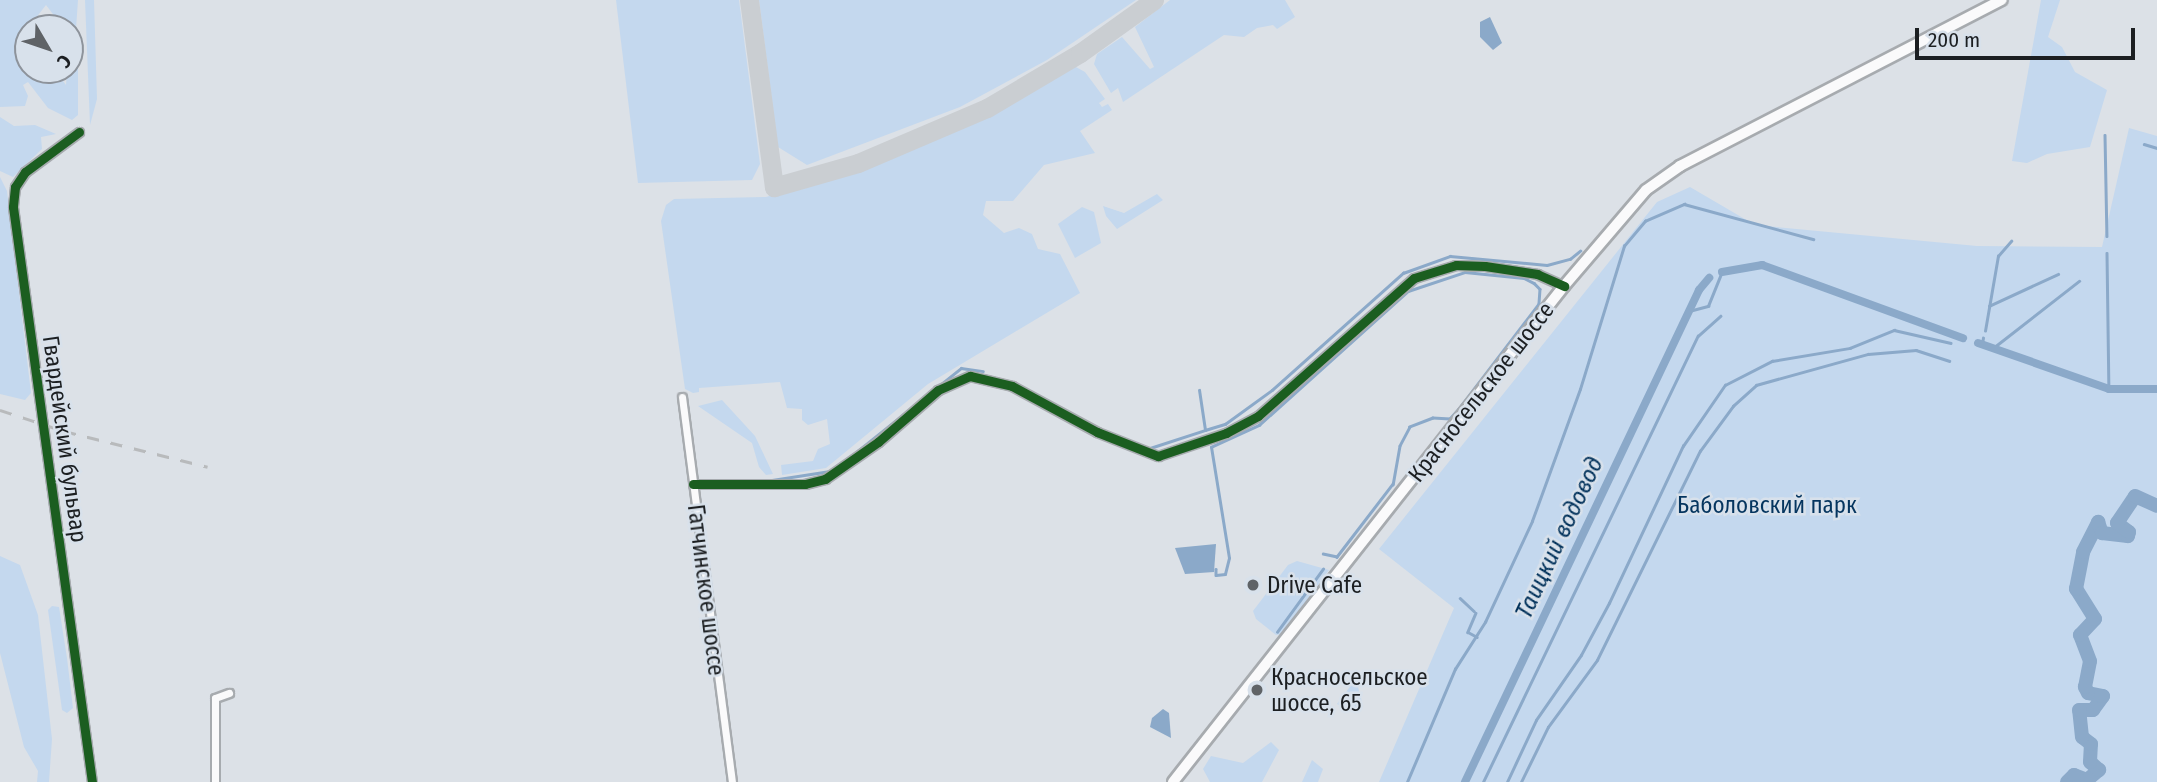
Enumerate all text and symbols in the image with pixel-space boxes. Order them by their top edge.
north arrow [14,14,84,84]
scale bar [1919,14,2140,58]
text: 200 m [1928,27,1980,53]
text: С [52,50,76,72]
street label: Красносельское шоссе [1402,297,1560,487]
street label: Гвардейский бульвар [37,334,93,544]
water label: Таицкий водовод [1510,453,1610,623]
park label: Баболовский парк [1677,491,1857,519]
street label: Гатчинское шоссе [682,503,730,677]
place label: Drive Cafe [1267,571,1362,599]
marker: Drive Cafe [1245,577,1261,593]
place label: Красносельское шоссе, 65 [1271,663,1428,717]
marker: Красносельское шоссе, 65 [1249,682,1265,698]

